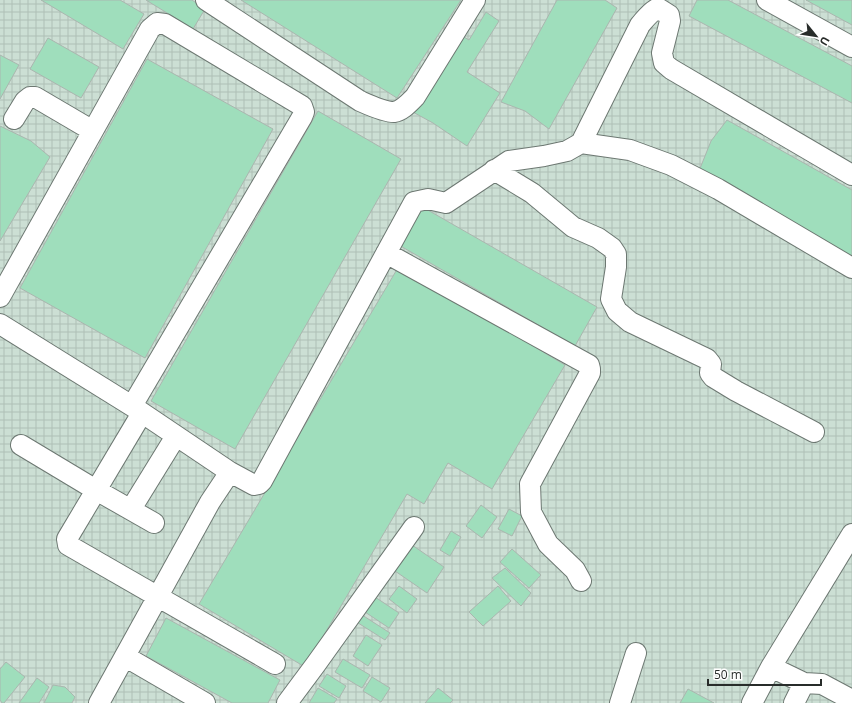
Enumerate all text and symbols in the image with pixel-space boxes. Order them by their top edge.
north arrow [796,16,836,56]
text: U [817,34,834,49]
scale bar [708,661,821,687]
text: 50 m [714,666,742,683]

